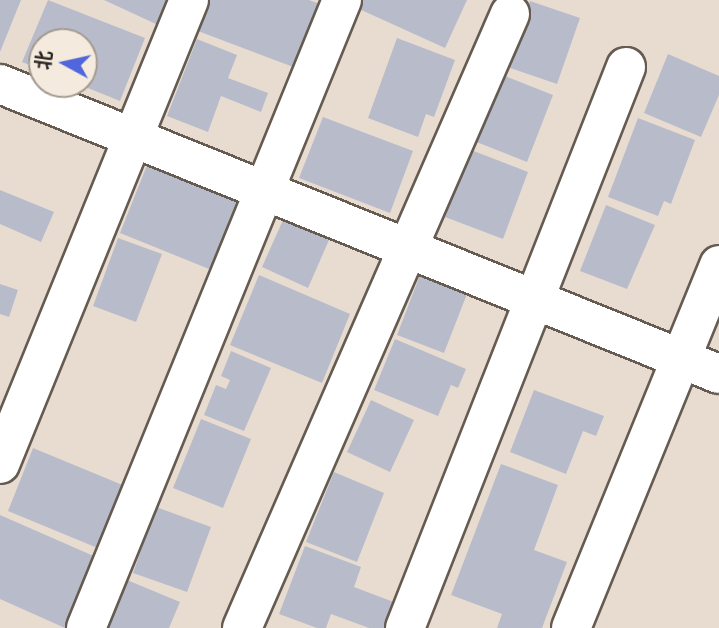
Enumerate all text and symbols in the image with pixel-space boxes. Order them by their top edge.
north arrow [28,28,98,98]
text: 北 [30,49,57,71]

